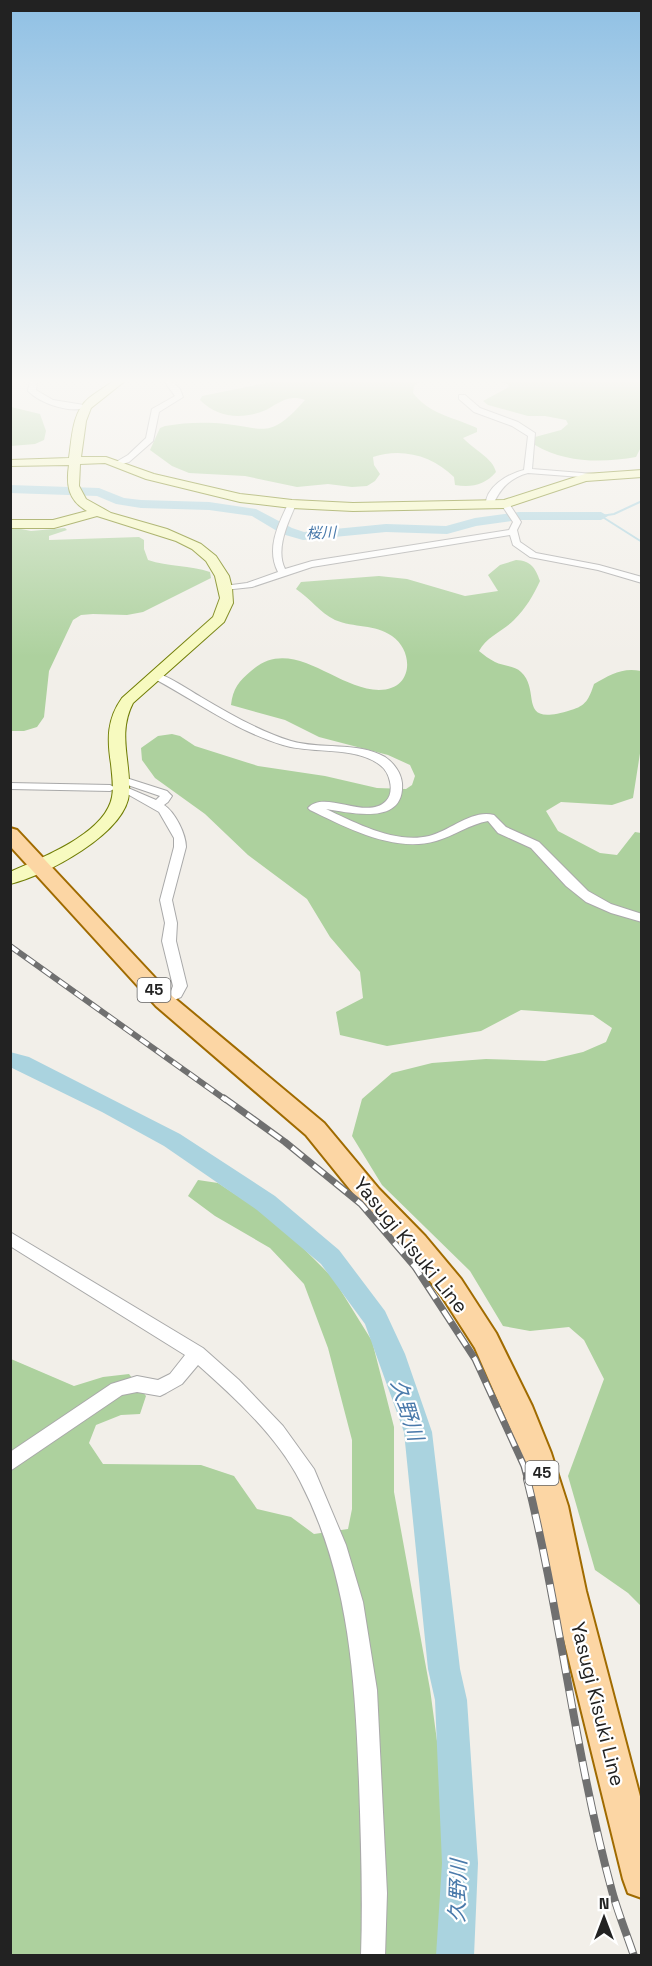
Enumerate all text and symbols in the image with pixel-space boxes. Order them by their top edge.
water label: 桜川 [306,522,338,543]
road number: 45 [138,978,170,1002]
street label: Yasugi Kisuki Line [348,1171,474,1319]
water label: 久野川 [385,1376,430,1446]
road number: 45 [526,1461,558,1485]
street label: Yasugi Kisuki Line [565,1619,631,1789]
water label: 久野川 [443,1857,472,1923]
north arrow [574,1888,634,1948]
text: N [599,1893,609,1914]

